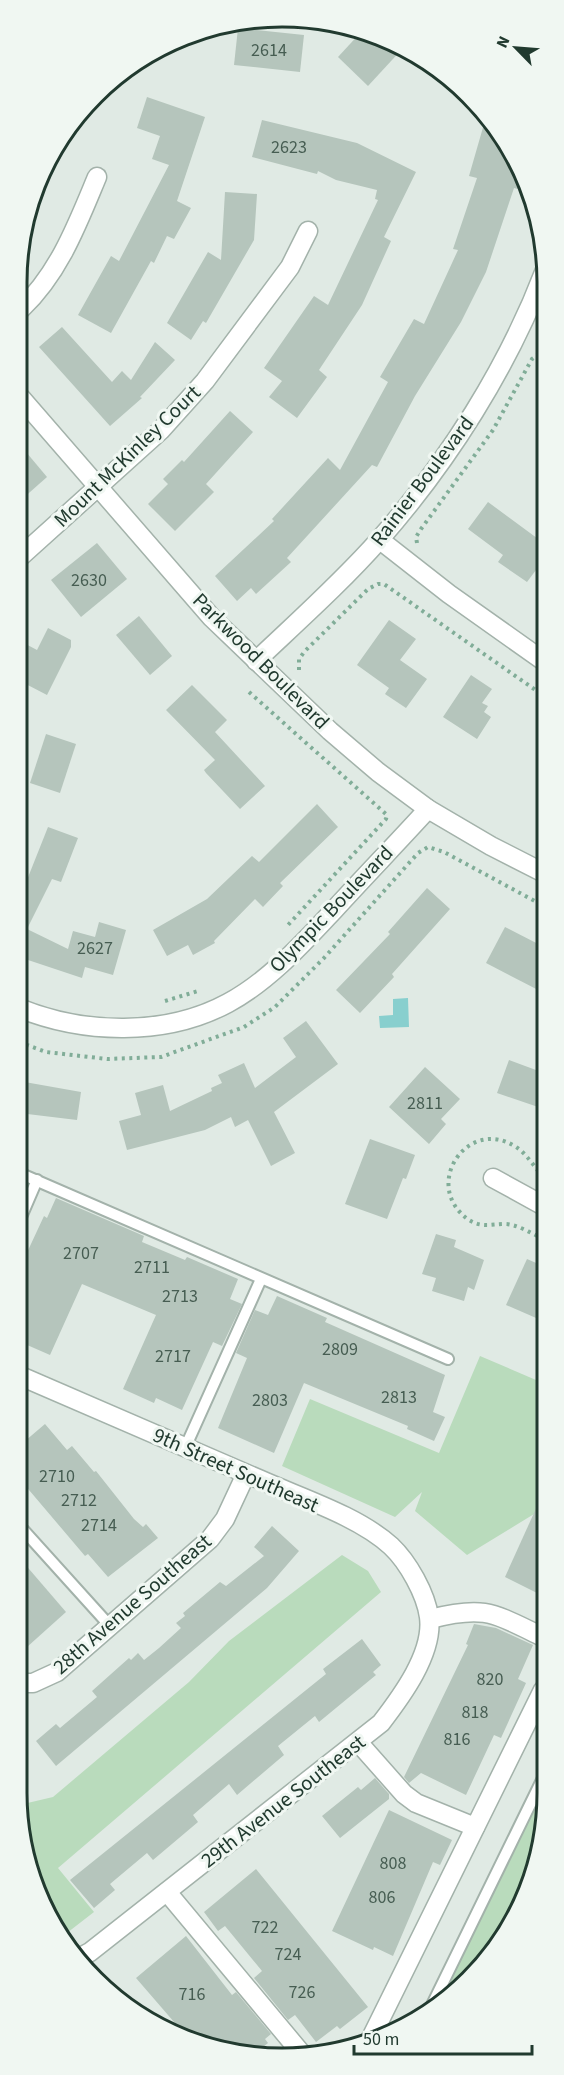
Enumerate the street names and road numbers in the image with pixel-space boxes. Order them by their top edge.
street label: Mount McKinley Court [47,378,207,534]
street label: Rainier Boulevard [363,410,481,552]
street label: Parkwood Boulevard [186,586,336,736]
street label: Olympic Boulevard [262,839,400,979]
street label: 9th Street Southeast [148,1420,324,1520]
street label: 28th Avenue Southeast [46,1527,218,1681]
street label: 29th Avenue Southeast [194,1727,372,1875]

